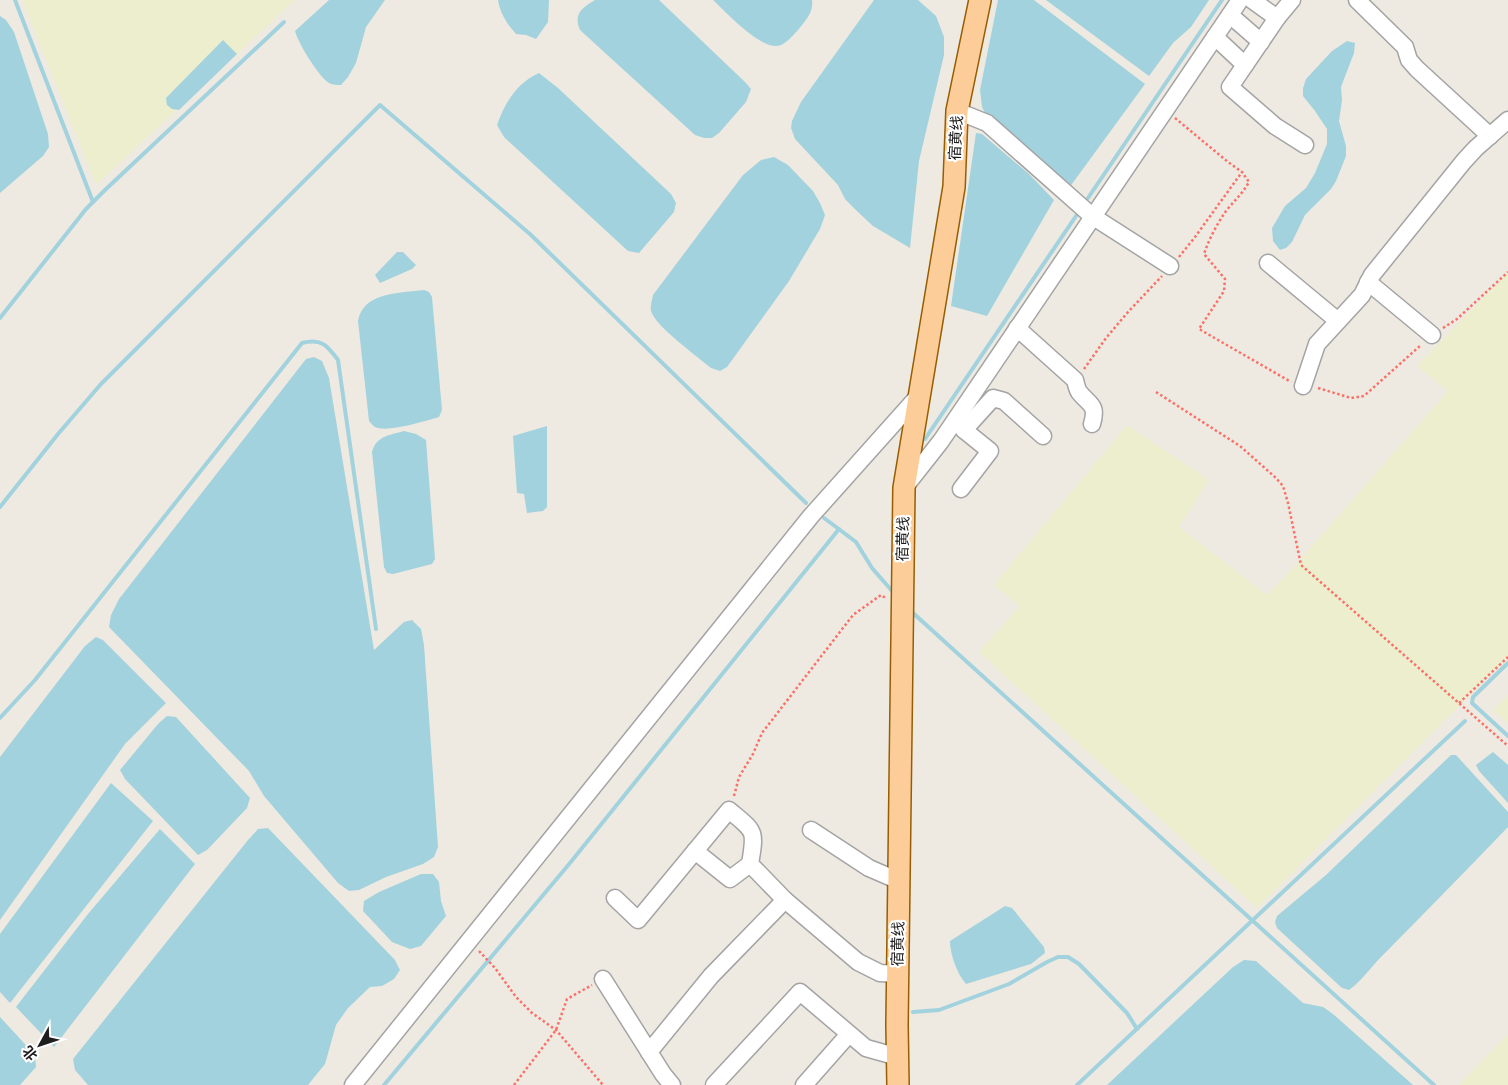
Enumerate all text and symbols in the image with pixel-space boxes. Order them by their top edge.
street label: 宿黄线 [946,115,966,161]
street label: 宿黄线 [894,516,912,562]
street label: 宿黄线 [889,921,907,967]
north arrow [15,1020,65,1070]
text: 北 [19,1042,41,1064]

